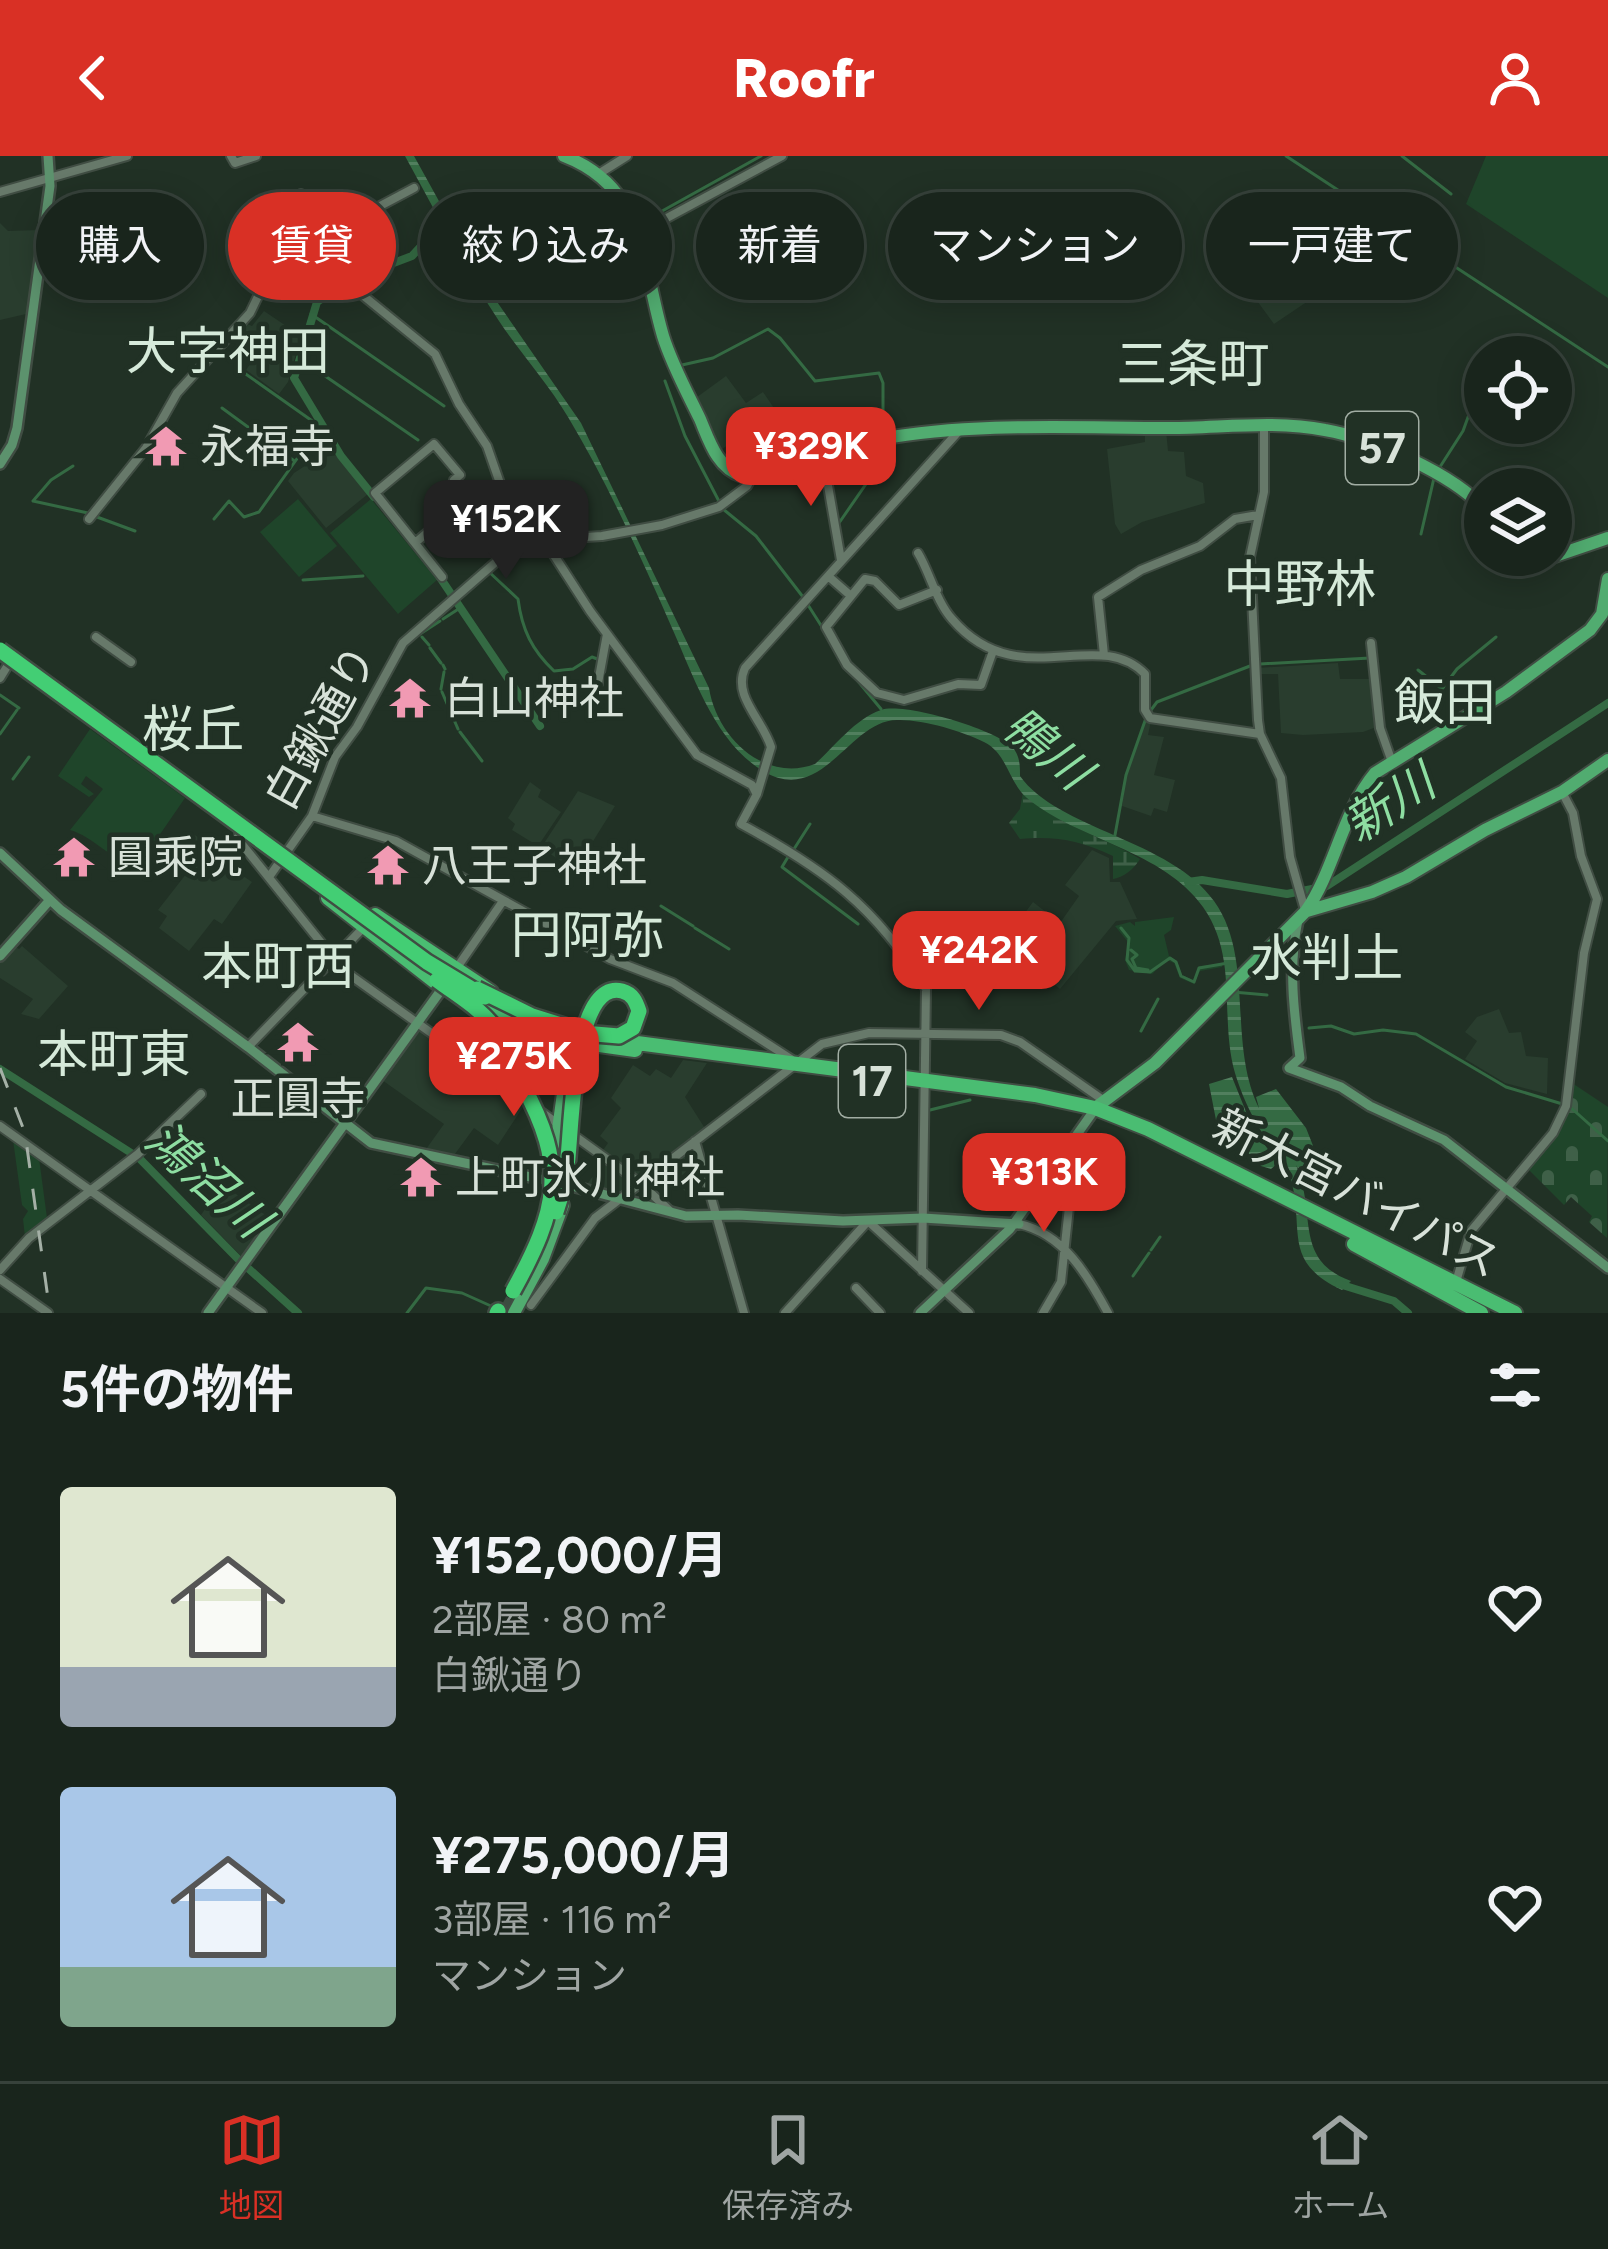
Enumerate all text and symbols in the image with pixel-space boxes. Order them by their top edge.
icon: back [60,45,126,111]
icon: person [1482,45,1548,111]
text: Roofr [733,46,875,111]
chip: 購入 [36,192,204,300]
chip: 賃貸 [228,192,396,300]
chip: 絞り込み [420,192,672,300]
chip: 新着 [696,192,864,300]
chip: マンション [888,192,1182,300]
chip: 一戸建て [1206,192,1458,300]
district label: 大字神田 [126,321,330,382]
district label: 三条町 [1116,334,1270,395]
map controls [1464,336,1572,576]
button: locate [1464,336,1572,444]
pin: ¥329K [727,407,895,509]
road number: 57 [1346,412,1418,484]
place label: 永福寺 [200,419,335,473]
text: ¥329K [753,422,869,469]
temple icon: 永福寺 [143,423,189,469]
button: layers [1464,468,1572,576]
pin: ¥152K [422,480,590,582]
text: ¥152K [451,495,561,542]
district label: 中野林 [1223,554,1377,615]
street label: 白鍬通り [253,635,387,819]
place label: 白山神社 [444,671,624,725]
district label: 飯田 [1394,672,1496,733]
temple icon: 白山神社 [387,675,433,721]
water label: 鴨川 [992,695,1106,804]
district label: 桜丘 [142,699,244,760]
water label: 新川 [1333,750,1449,853]
place label: 圓乘院 [108,830,243,884]
temple icon: 圓乘院 [51,834,97,880]
place label: 八王子神社 [422,838,647,892]
temple icon: 八王子神社 [365,842,411,888]
district label: 円阿弥 [510,905,664,966]
pin: ¥242K [895,911,1063,1013]
text: ¥242K [919,926,1039,973]
district label: 水判土 [1250,928,1404,989]
district label: 本町西 [201,936,355,997]
pin: ¥275K [430,1017,598,1119]
temple icon: 正圓寺 [275,1019,321,1065]
district label: 本町東 [37,1024,191,1085]
text: ¥275K [456,1032,572,1079]
road number: 17 [839,1045,905,1117]
place label: 正圓寺 [230,1071,366,1125]
street label: 新大宮バイパス [1205,1098,1509,1288]
water label: 鴻沼川 [135,1109,285,1252]
pin: ¥313K [960,1133,1128,1235]
text: ¥313K [989,1148,1099,1195]
place label: 上町氷川神社 [455,1150,725,1204]
temple icon: 上町氷川神社 [398,1154,444,1200]
icon: filters [1482,1352,1548,1418]
text: 5件の物件 [60,1359,294,1420]
text: ¥152,000/月 [432,1525,728,1586]
icon: home [156,1535,300,1679]
icon: heart [1482,1574,1548,1640]
text: 2部屋 · 80 m² [432,1596,667,1643]
text: 白鍬通り [432,1652,588,1699]
text: ¥275,000/月 [432,1825,735,1886]
icon: home [156,1835,300,1979]
icon: heart [1482,1874,1548,1940]
text: 3部屋 · 116 m² [432,1896,672,1943]
text: マンション [432,1952,627,1999]
tab: 地図 [219,2107,285,2227]
tab: 保存済み [722,2107,854,2227]
tab: ホーム [1291,2107,1389,2227]

